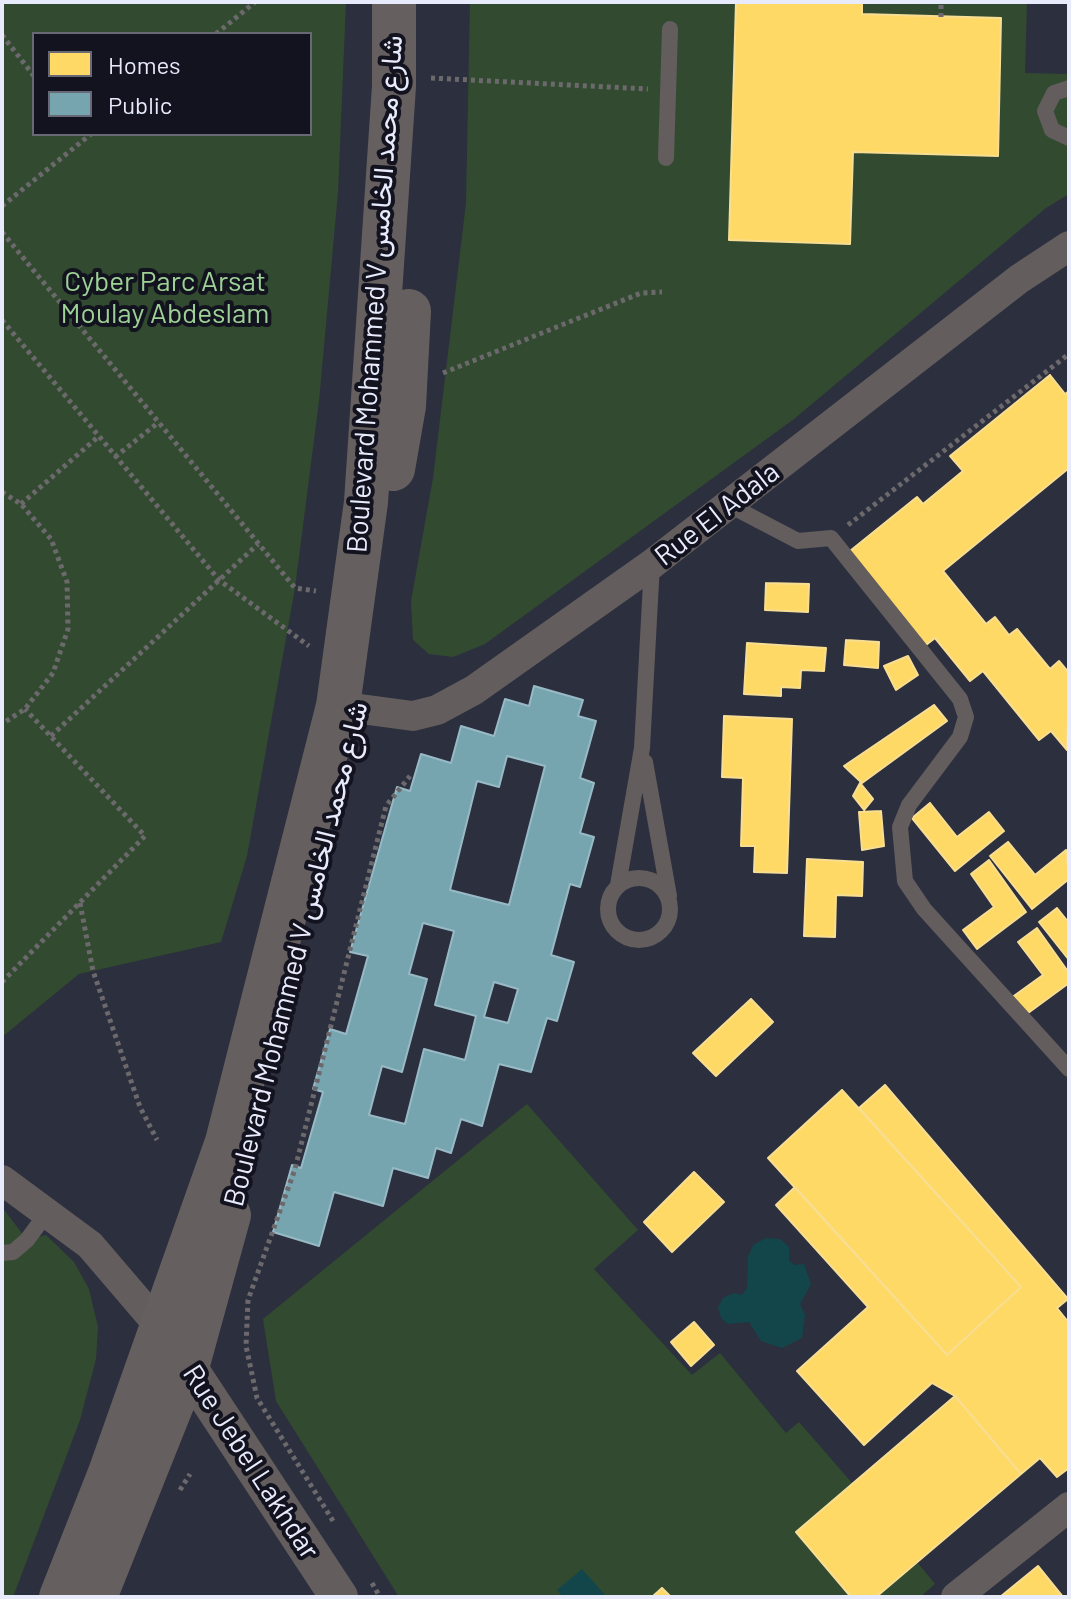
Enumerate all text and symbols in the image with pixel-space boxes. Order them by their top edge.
legend [32,32,312,136]
street label: Boulevard Mohammed V شارع محمد الخامس [340,34,410,554]
text: Homes [108,50,181,79]
text: Public [108,90,172,119]
park label: Cyber Parc Arsat Moulay Abdeslam [61,265,269,331]
street label: Rue El Adala [648,455,786,573]
street label: Boulevard Mohammed V شارع محمد الخامس [217,698,375,1210]
street label: Rue Jebel Lakhdar [176,1359,326,1565]

